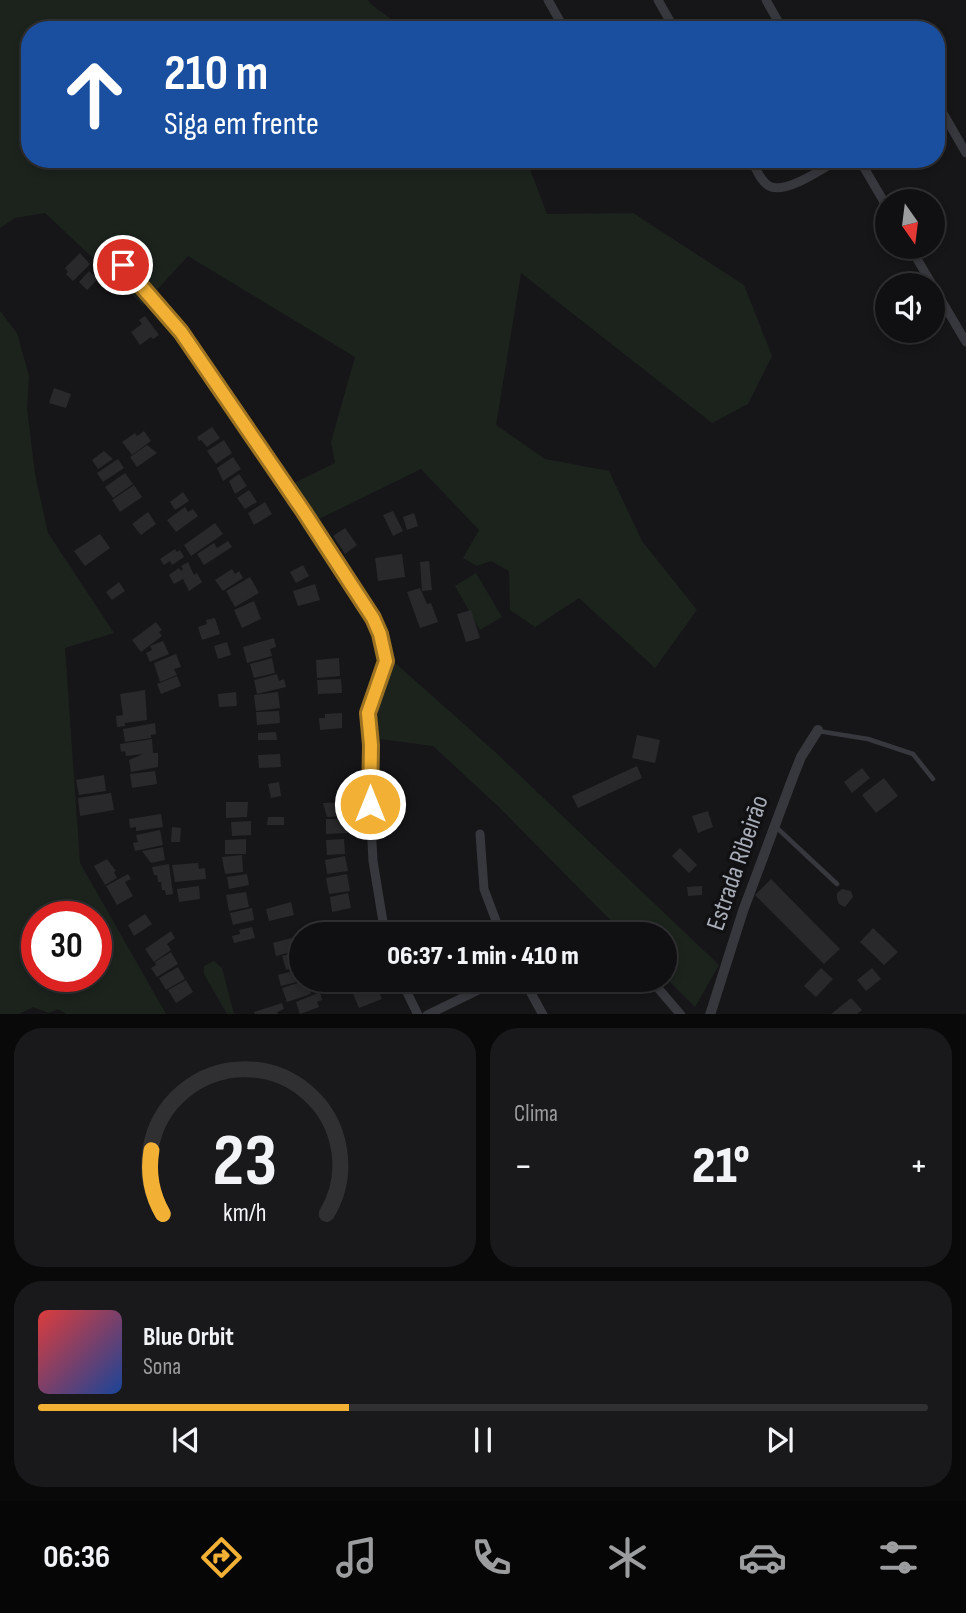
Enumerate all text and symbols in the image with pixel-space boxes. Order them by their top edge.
text: 210 m [164,45,268,104]
icon: ahead [49,49,140,140]
text: Siga em frente [164,105,319,144]
north arrow [875,189,945,259]
map controls [875,189,945,343]
pin [93,235,153,295]
icon: arrive [104,246,142,284]
button: sound [875,273,945,343]
position arrow [333,767,407,841]
street label: Estrada Ribeirão [700,791,776,935]
speed limit sign: 30 [21,901,112,992]
text: 06:37 · 1 min · 410 m [387,941,579,972]
text: Clima [514,1100,558,1128]
text: 23 [213,1118,277,1206]
text: 21° [692,1135,750,1198]
text: − [514,1144,533,1189]
text: + [909,1144,928,1189]
text: km/h [223,1197,267,1228]
text: Blue Orbit [143,1322,234,1353]
text: Sona [143,1353,181,1381]
icon: previous [167,1421,205,1459]
icon: pause [464,1421,502,1459]
icon: next [761,1421,799,1459]
icon: directions [197,1533,246,1582]
icon: music [332,1533,381,1582]
icon: phone [467,1533,516,1582]
icon: climate [603,1533,652,1582]
icon: car [738,1533,787,1582]
icon: filters [874,1533,923,1582]
text: 06:36 [43,1538,110,1577]

